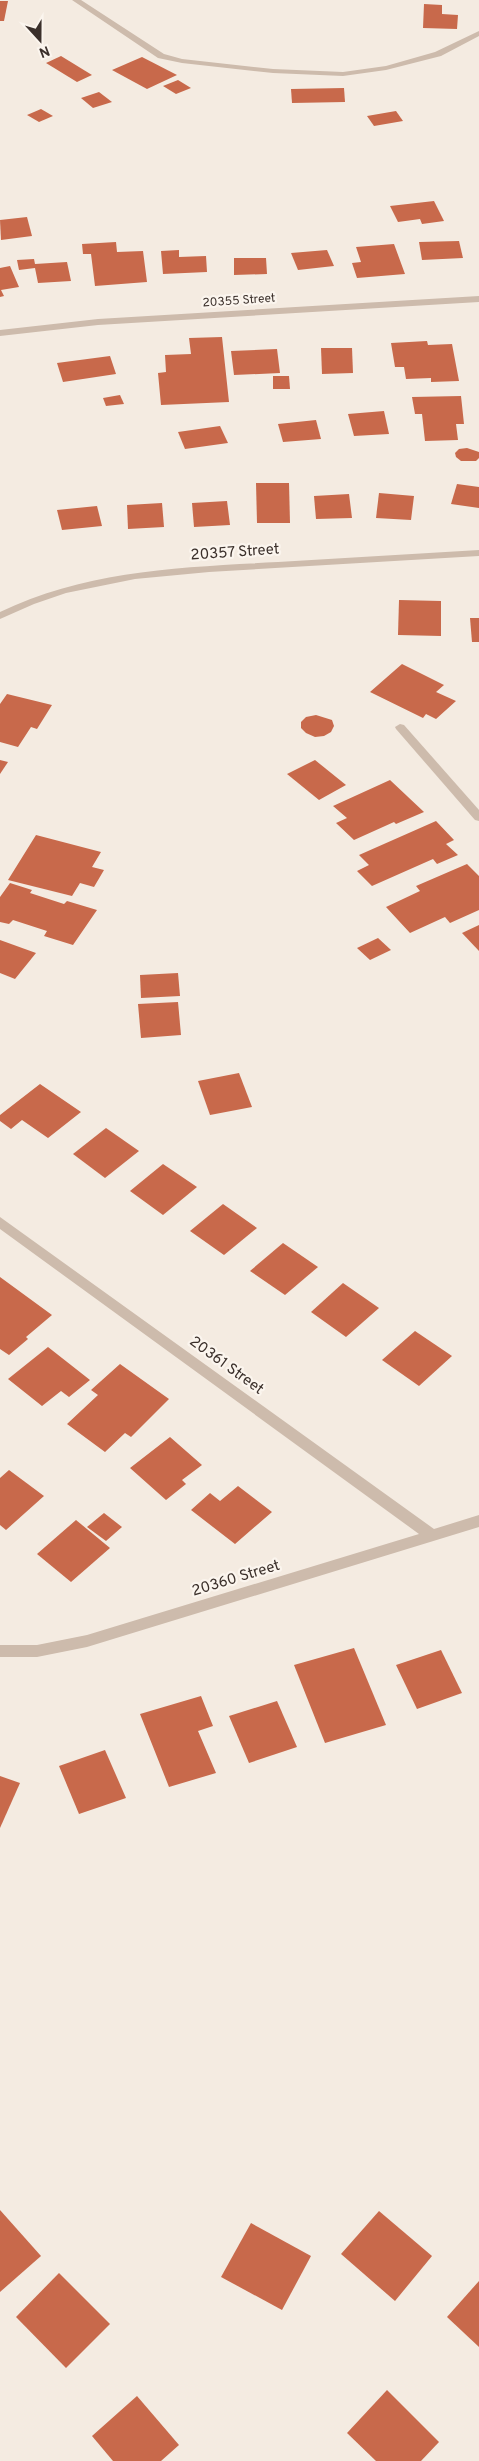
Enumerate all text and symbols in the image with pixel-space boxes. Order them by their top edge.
north arrow [15,15,65,65]
text: N [36,41,52,60]
street label: 20355 Street [202,290,276,312]
street label: 20357 Street [190,540,280,566]
street label: 20361 Street [185,1333,267,1399]
street label: 20360 Street [190,1557,282,1601]

